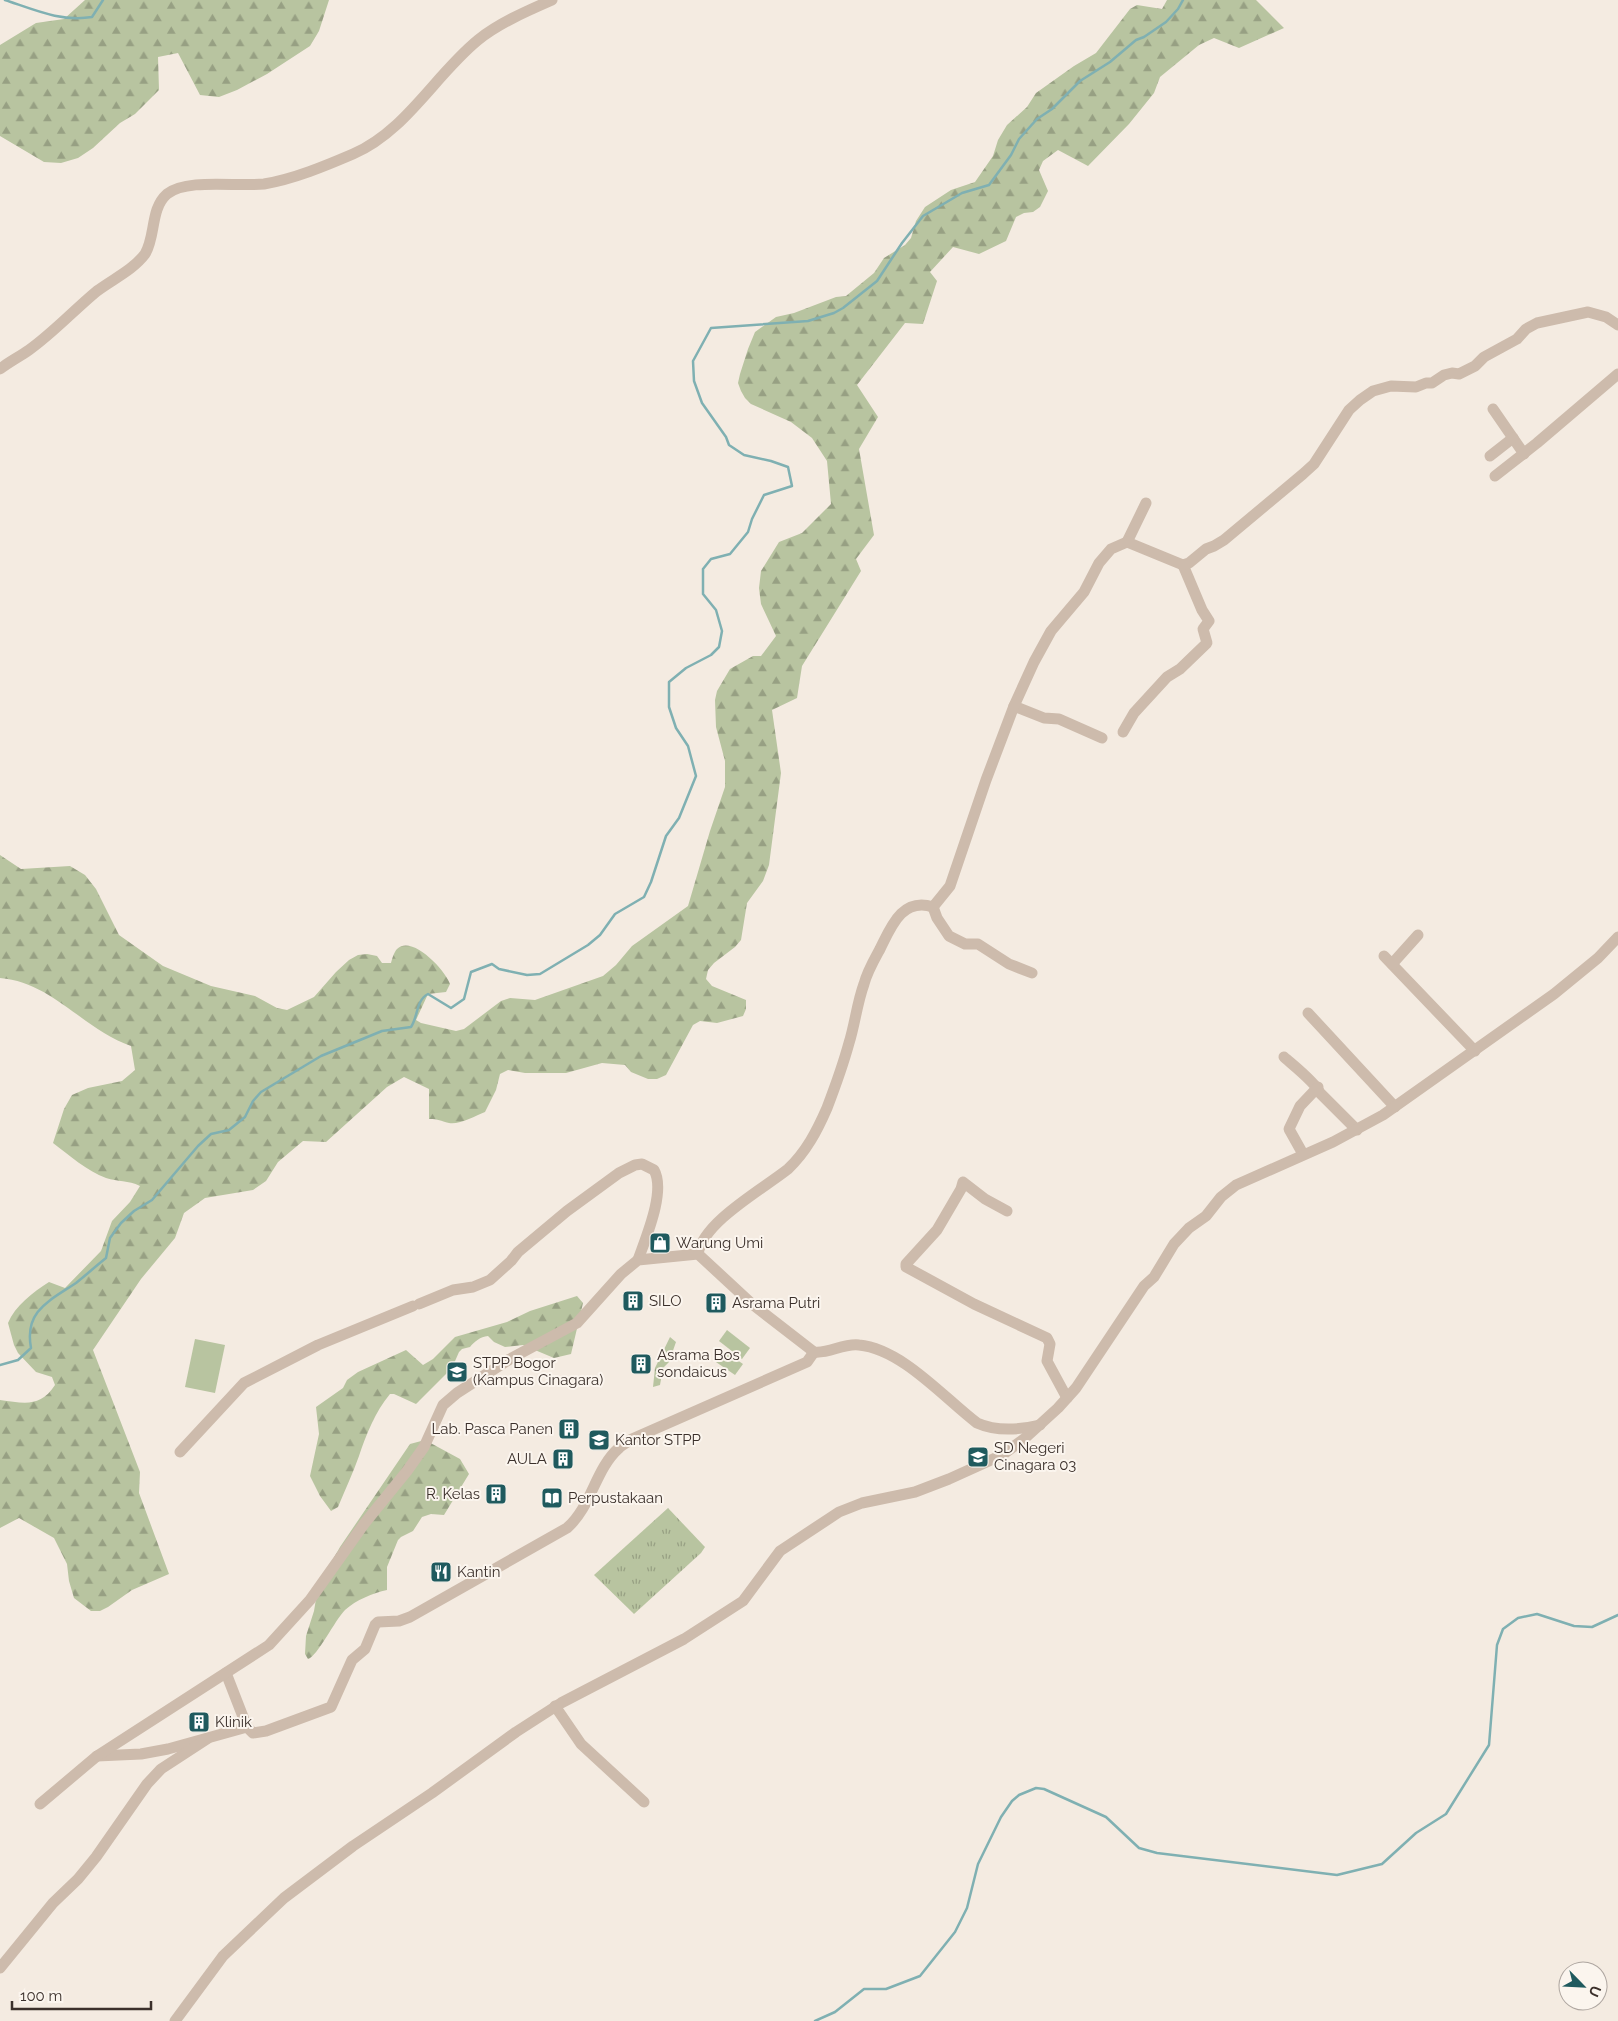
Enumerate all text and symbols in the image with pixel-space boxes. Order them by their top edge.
shop icon: Warung Umi [648,1231,672,1255]
place label: Warung Umi [676,1234,763,1252]
building icon: SILO [621,1289,645,1313]
building icon: Asrama Putri [704,1291,728,1315]
place label: SILO [649,1292,681,1310]
place label: Asrama Putri [732,1294,820,1312]
place label: Asrama Bos sondaicus [657,1346,740,1381]
building icon: Asrama Bos sondaicus [629,1352,653,1376]
place label: STPP Bogor (Kampus Cinagara) [473,1354,603,1389]
school or university icon: STPP Bogor (Kampus Cinagara) [445,1360,469,1384]
building icon: Lab. Pasca Panen [557,1417,581,1441]
place label: Lab. Pasca Panen [432,1420,553,1438]
school or university icon: Kantor STPP [587,1428,611,1452]
place label: Kantor STPP [615,1431,701,1449]
place label: SD Negeri Cinagara 03 [994,1439,1076,1474]
school or university icon: SD Negeri Cinagara 03 [966,1445,990,1469]
building icon: AULA [551,1447,575,1471]
place label: AULA [507,1450,547,1468]
building icon: R. Kelas [484,1482,508,1506]
place label: R. Kelas [426,1485,480,1503]
library icon: Perpustakaan [540,1486,564,1510]
place label: Perpustakaan [568,1489,663,1507]
restaurant icon: Kantin [429,1560,453,1584]
place label: Kantin [457,1563,501,1581]
building icon: Klinik [187,1710,211,1734]
place label: Klinik [215,1713,252,1731]
north arrow [1558,1961,1608,2011]
scale bar [12,1978,151,2010]
text: U [1585,1983,1604,1999]
text: 100 m [20,1987,62,2005]

